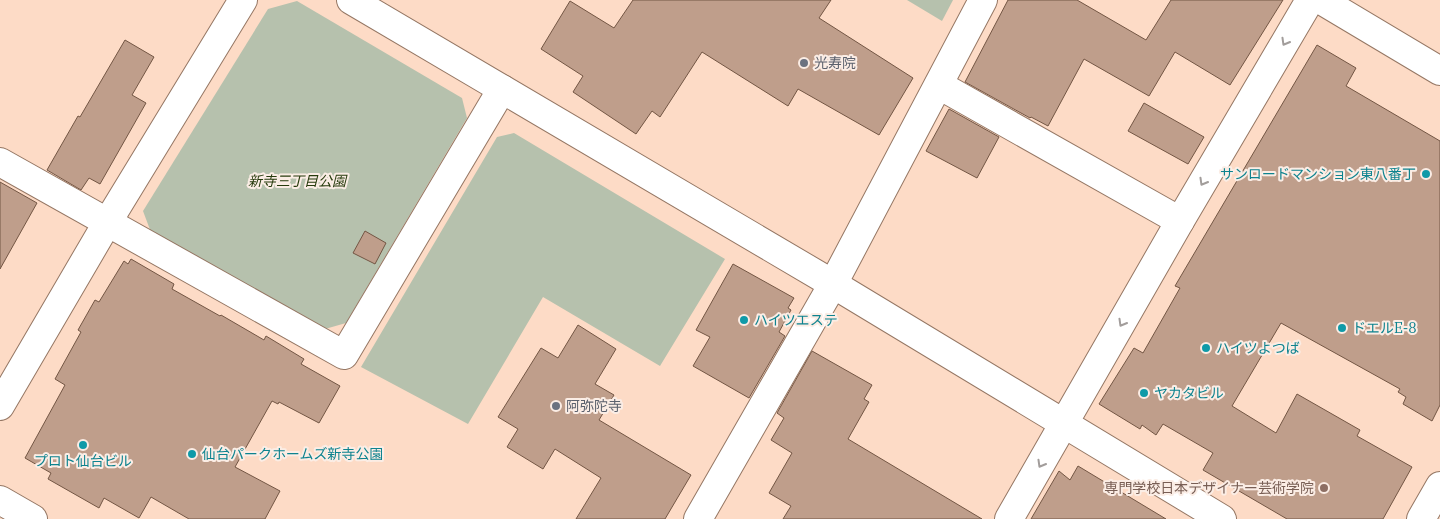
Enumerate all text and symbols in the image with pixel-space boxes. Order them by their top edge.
one-way arrow [1282,37,1292,46]
place label: 光寿院 [814,54,856,72]
marker: 光寿院 [798,57,810,69]
place label: サンロードマンション東八番丁 [1220,165,1416,183]
marker: サンロードマンション東八番丁 [1420,168,1432,180]
park label: 新寺三丁目公園 [248,172,348,190]
one-way arrow [1200,177,1210,186]
place label: ハイツエステ [754,311,838,329]
marker: ハイツエステ [738,314,750,326]
one-way arrow [1119,318,1129,327]
place label: ドエルE-8 [1352,319,1417,337]
marker: ドエルE-8 [1336,322,1348,334]
place label: ハイツよつば [1216,339,1300,357]
marker: ハイツよつば [1200,342,1212,354]
place label: ヤカタビル [1154,384,1224,402]
marker: ヤカタビル [1138,387,1150,399]
place label: 阿弥陀寺 [566,397,622,415]
marker: 阿弥陀寺 [550,400,562,412]
marker: プロト仙台ビル [77,439,89,451]
place label: 仙台パークホームズ新寺公園 [202,445,384,463]
marker: 仙台パークホームズ新寺公園 [186,448,198,460]
place label: プロト仙台ビル [34,452,132,470]
one-way arrow [1038,459,1048,468]
place label: 専門学校日本デザイナー芸術学院 [1104,479,1314,497]
marker: 専門学校日本デザイナー芸術学院 [1318,482,1330,494]

